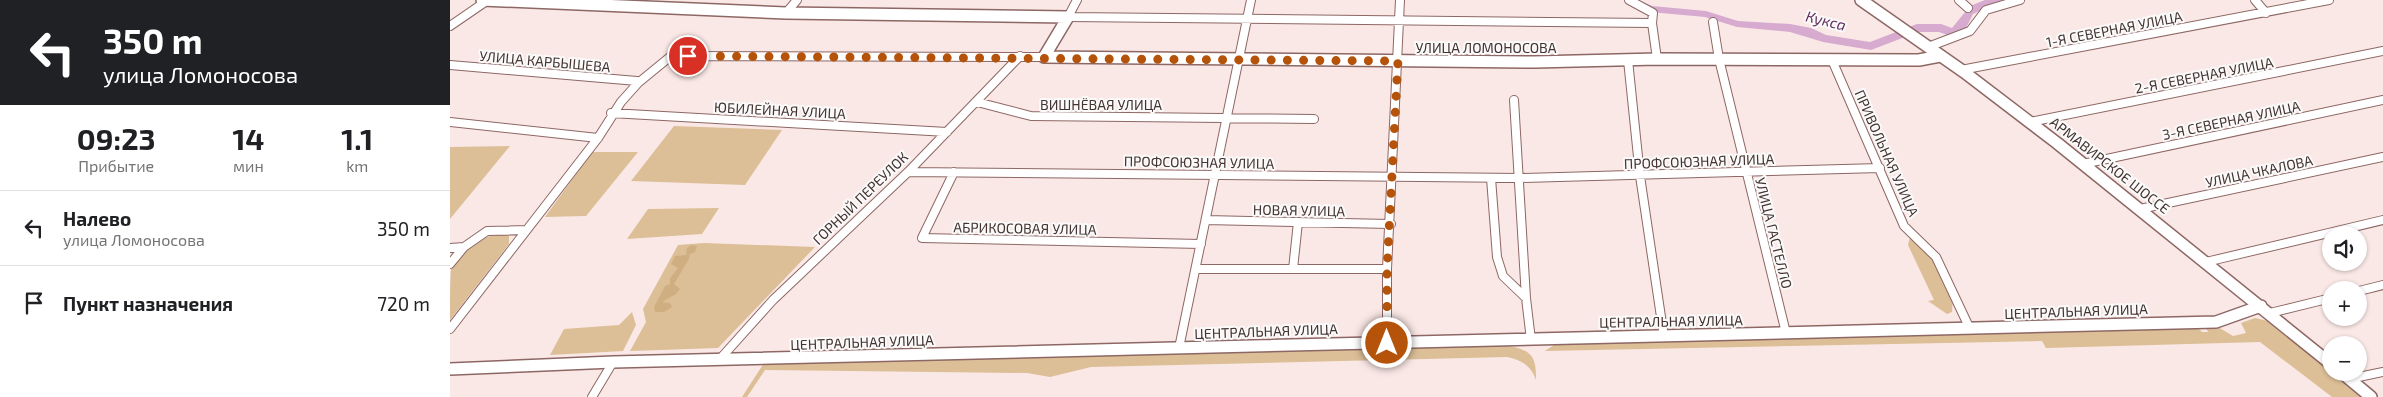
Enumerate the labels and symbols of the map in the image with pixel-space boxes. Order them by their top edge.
water label: Кукса [1804,6,1848,34]
street label: 1-Я СЕВЕРНАЯ УЛИЦА [2044,7,2184,51]
pin [667,35,709,77]
street label: УЛИЦА ЛОМОНОСОВА [1416,39,1557,56]
street label: УЛИЦА КАРБЫШЕВА [479,47,611,75]
street label: 2-Я СЕВЕРНАЯ УЛИЦА [2133,53,2275,97]
street label: ПРИВОЛЬНАЯ УЛИЦА [1851,87,1923,219]
street label: ВИШНЁВАЯ УЛИЦА [1040,96,1162,113]
street label: 3-Я СЕВЕРНАЯ УЛИЦА [2160,97,2302,143]
street label: ЮБИЛЕЙНАЯ УЛИЦА [714,98,847,122]
street label: АРМАВИРСКОЕ ШОССЕ [2047,113,2173,217]
street label: ГОРНЫЙ ПЕРЕУЛОК [809,148,911,248]
street label: ПРОФСОЮЗНАЯ УЛИЦА [1624,150,1775,172]
street label: УЛИЦА ЧКАЛОВА [2204,151,2314,191]
street label: ПРОФСОЮЗНАЯ УЛИЦА [1124,152,1275,172]
street label: УЛИЦА ГАСТЕЛЛО [1752,176,1796,290]
street label: НОВАЯ УЛИЦА [1253,201,1346,219]
street label: АБРИКОСОВАЯ УЛИЦА [953,218,1097,238]
street label: ЦЕНТРАЛЬНАЯ УЛИЦА [2004,300,2148,322]
street label: ЦЕНТРАЛЬНАЯ УЛИЦА [1599,311,1743,331]
position arrow [1360,316,1412,368]
street label: ЦЕНТРАЛЬНАЯ УЛИЦА [1194,320,1338,342]
street label: ЦЕНТРАЛЬНАЯ УЛИЦА [790,331,934,353]

